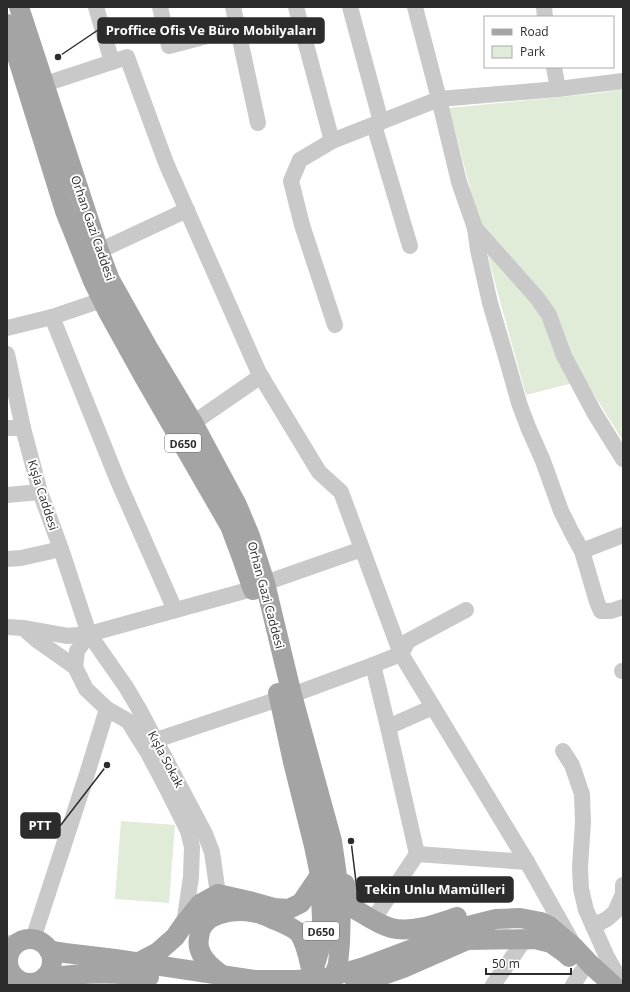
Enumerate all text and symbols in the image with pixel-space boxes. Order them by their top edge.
legend [484,16,614,68]
callout: Proffice Ofis Ve Büro Mobilyaları [98,18,324,43]
text: Proffice Ofis Ve Büro Mobilyaları [106,21,316,39]
text: Road [520,23,549,40]
text: Park [520,43,546,60]
street label: Orhan Gazi Caddesi [67,173,119,283]
road number: D650 [165,434,201,452]
street label: Kışla Caddesi [24,458,62,532]
street label: Orhan Gazi Caddesi [244,540,288,650]
street label: Kışla Sokak [144,728,188,791]
callout: PTT [21,813,60,838]
text: PTT [28,816,52,834]
callout: Tekin Unlu Mamülleri [357,877,513,902]
text: Tekin Unlu Mamülleri [365,880,505,898]
road number: D650 [303,922,339,940]
scale bar [486,950,571,976]
text: 50 m [492,955,520,972]

